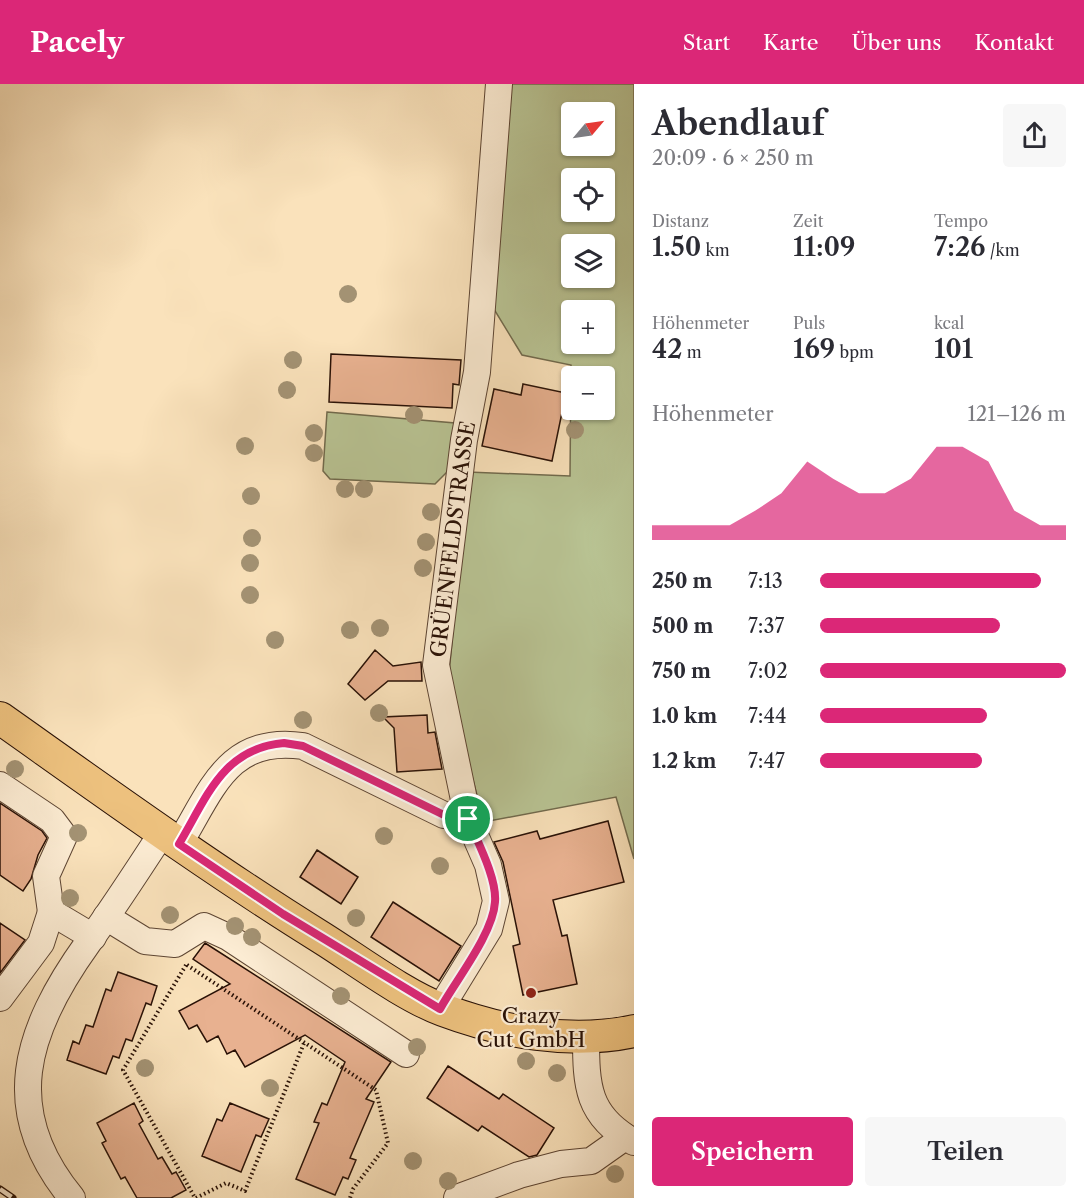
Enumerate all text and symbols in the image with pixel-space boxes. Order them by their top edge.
text: Pacely [30,25,124,59]
text: Start [683,30,730,55]
text: Karte [763,30,819,55]
text: Über uns [852,30,941,55]
text: Kontakt [974,30,1054,55]
north arrow [561,102,615,156]
map controls [561,102,615,420]
text: Abendlauf [652,103,825,144]
button: share [1003,104,1066,167]
text: 20:09 · 6 × 250 m [652,146,814,170]
button: locate [561,168,615,222]
text: Distanz [652,211,709,231]
text: Zeit [793,211,823,231]
text: Tempo [934,211,988,231]
text: 1.50 [652,231,701,263]
text: 11:09 [793,231,855,263]
text: 7:26 [934,231,986,263]
button: layers [561,234,615,288]
text: km [701,240,730,260]
text: /km [986,240,1020,260]
button: + [561,300,615,354]
text: Höhenmeter [652,313,749,333]
text: Puls [793,313,825,333]
text: kcal [934,313,964,333]
text: 42 [652,333,683,365]
text: 169 [793,333,835,365]
text: 101 [934,333,973,365]
text: m [683,342,702,362]
text: bpm [835,342,874,362]
button: − [561,366,615,420]
text: Höhenmeter [652,402,774,426]
text: 121–126 m [967,402,1066,426]
street label: GRÜENFELDSTRASSE [425,419,480,659]
text: 250 m [652,569,713,593]
text: 7:13 [748,569,783,593]
text: 500 m [652,614,713,638]
text: 7:37 [748,614,784,638]
text: 750 m [652,659,711,683]
text: 7:02 [748,659,788,683]
text: 1.0 km [652,704,717,728]
text: 7:44 [748,704,787,728]
text: 1.2 km [652,749,716,773]
text: 7:47 [748,749,785,773]
pin [442,793,493,844]
icon: arrive [451,802,484,835]
marker: Crazy Cut GmbH [524,986,538,1000]
place label: Crazy Cut GmbH [477,1003,585,1052]
button: Speichern [652,1117,853,1186]
button: Teilen [865,1117,1066,1186]

